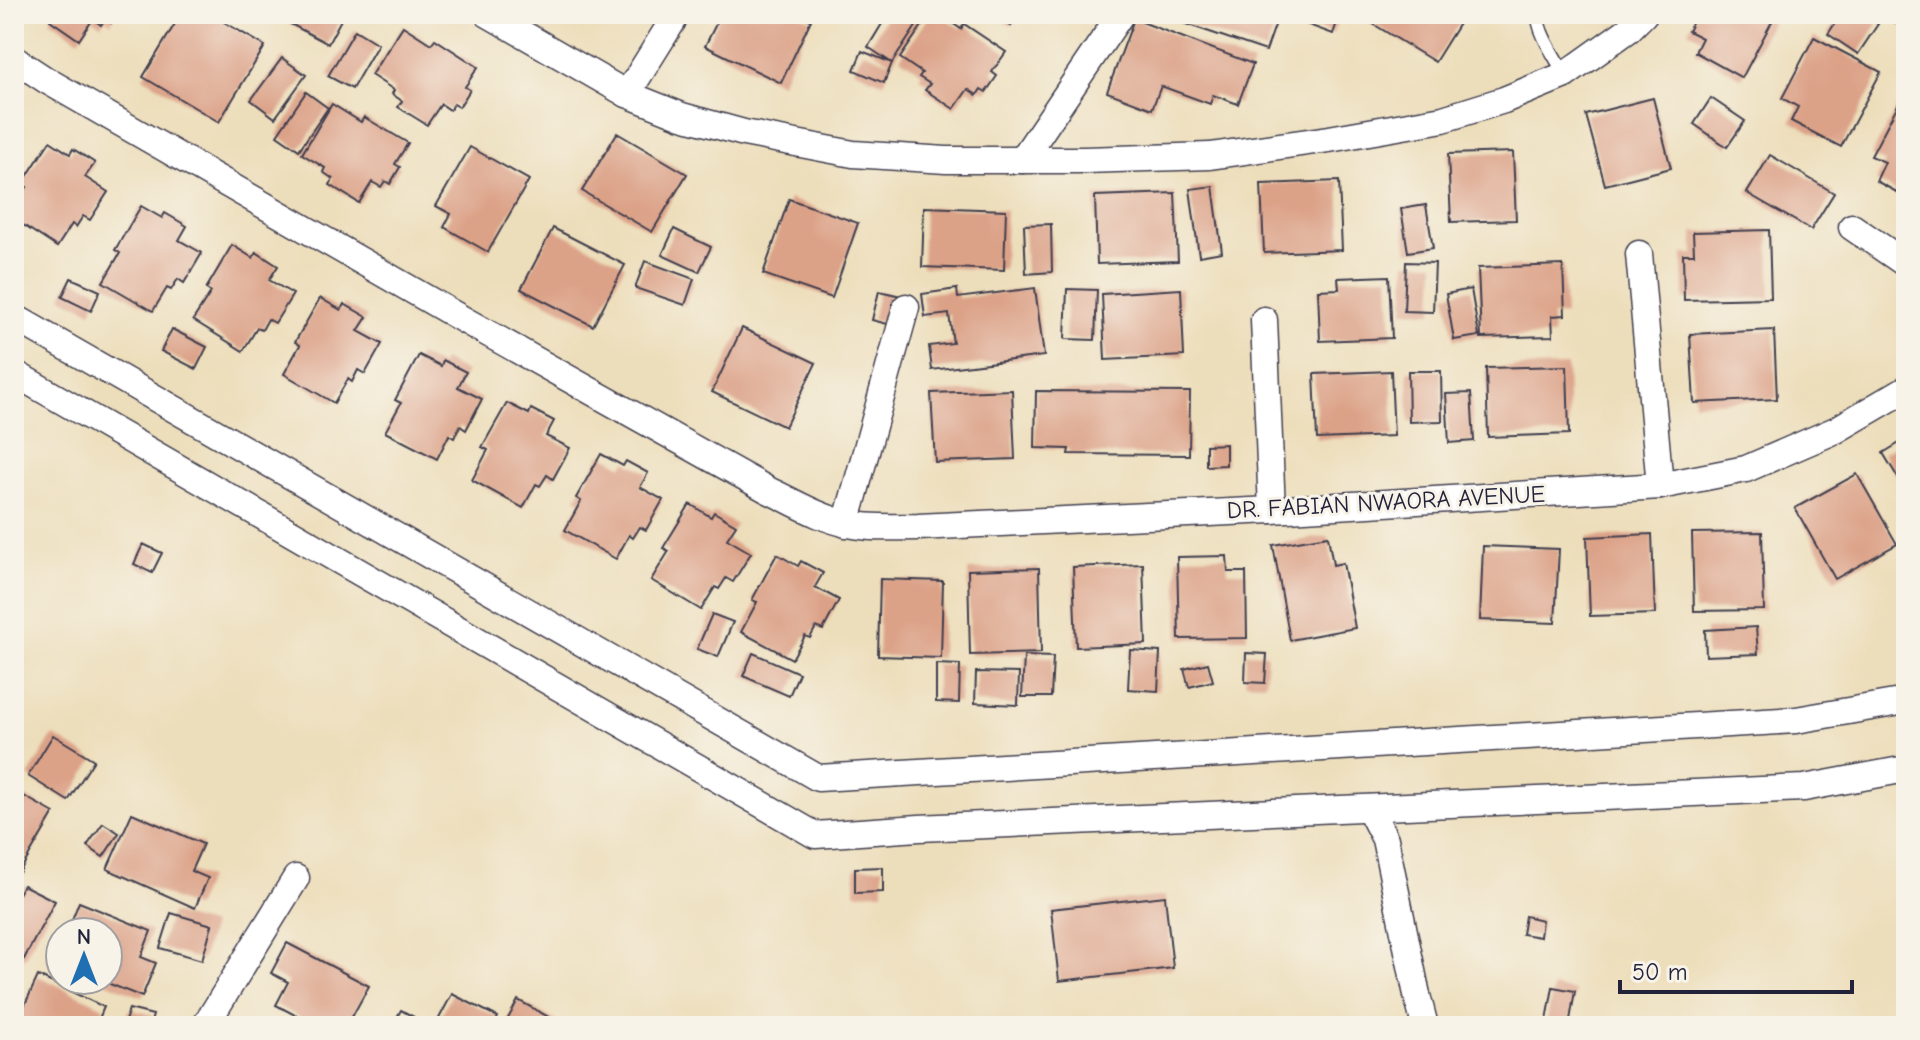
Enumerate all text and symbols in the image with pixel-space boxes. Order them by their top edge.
street label: DR. FABIAN NWAORA AVENUE [1226,480,1546,524]
north arrow [44,916,124,996]
text: N [77,924,91,950]
scale bar [1620,944,1852,994]
text: 50 m [1632,958,1688,986]

